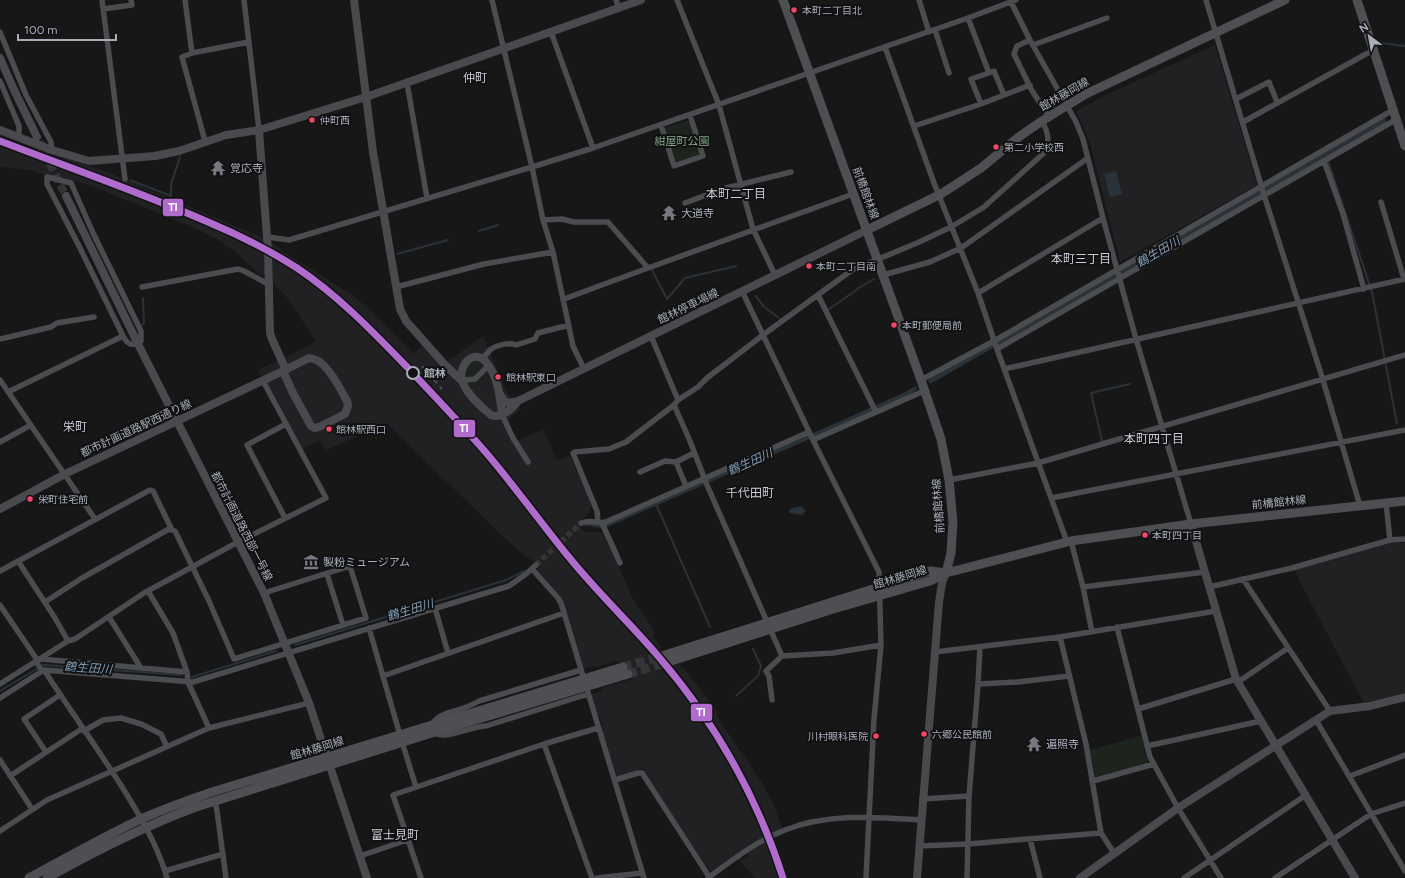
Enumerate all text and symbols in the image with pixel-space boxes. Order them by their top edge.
place label: 本町二丁目北 [802,4,862,17]
marker: 本町二丁目北 [789,5,799,15]
scale bar [18,16,116,42]
north arrow [1349,16,1389,56]
text: N [1357,20,1371,36]
text: 100 m [24,23,58,37]
district label: 仲町 [463,71,487,85]
street label: 館林藤岡線 [1037,75,1091,114]
place label: 仲町西 [320,114,350,127]
marker: 仲町西 [307,115,317,125]
park label: 紺屋町公園 [655,135,710,148]
place label: 第二小学校西 [1004,141,1064,154]
marker: 第二小学校西 [991,142,1001,152]
temple icon: 覚応寺 [209,159,227,177]
place label: 覚応寺 [230,162,263,175]
street label: 前橋館林線 [850,165,881,221]
district label: 本町二丁目 [706,187,766,201]
line badge: TI [162,198,184,217]
text: TI [168,201,178,214]
temple icon: 大道寺 [660,204,678,222]
place label: 大道寺 [681,207,714,220]
water label: 鶴生田川 [1134,233,1184,270]
district label: 本町三丁目 [1051,252,1111,266]
place label: 本町二丁目南 [816,260,876,273]
marker: 本町二丁目南 [804,261,814,271]
street label: 館林停車場線 [656,286,721,327]
place label: 本町郵便局前 [902,319,962,332]
marker: 本町郵便局前 [889,320,899,330]
marker: 館林 [406,366,420,380]
place label: 館林 [423,367,446,380]
place label: 館林駅東口 [506,371,556,384]
marker: 館林駅東口 [493,372,503,382]
street label: 都市計画道路駅西通り線 [79,397,194,460]
line badge: TI [453,419,476,438]
district label: 栄町 [63,420,87,434]
text: TI [459,422,469,435]
place label: 館林駅西口 [336,423,386,436]
marker: 館林駅西口 [324,424,334,434]
district label: 本町四丁目 [1124,432,1184,446]
water label: 鶴生田川 [725,445,777,478]
street label: 都市計画道路西部一号線 [208,469,275,583]
street label: 前橋館林線 [930,478,947,534]
district label: 千代田町 [726,486,774,500]
place label: 栄町住宅前 [38,493,88,506]
street label: 前橋館林線 [1251,493,1307,512]
marker: 栄町住宅前 [25,494,35,504]
place label: 本町四丁目 [1152,529,1202,542]
marker: 本町四丁目 [1140,530,1150,540]
museum icon: 製粉ミュージアム [302,553,320,571]
place label: 製粉ミュージアム [323,556,410,569]
street label: 館林藤岡線 [872,563,928,592]
water label: 鶴生田川 [385,596,437,624]
water label: 鶴生田川 [64,659,114,677]
line badge: TI [690,703,713,722]
text: TI [696,706,706,719]
place label: 六郷公民館前 [932,728,992,741]
marker: 六郷公民館前 [919,729,929,739]
place label: 川村眼科医院 [808,730,868,743]
marker: 川村眼科医院 [871,731,881,741]
street label: 館林藤岡線 [289,734,345,763]
temple icon: 遍照寺 [1025,735,1043,753]
place label: 遍照寺 [1046,738,1079,751]
district label: 富士見町 [371,828,419,842]

